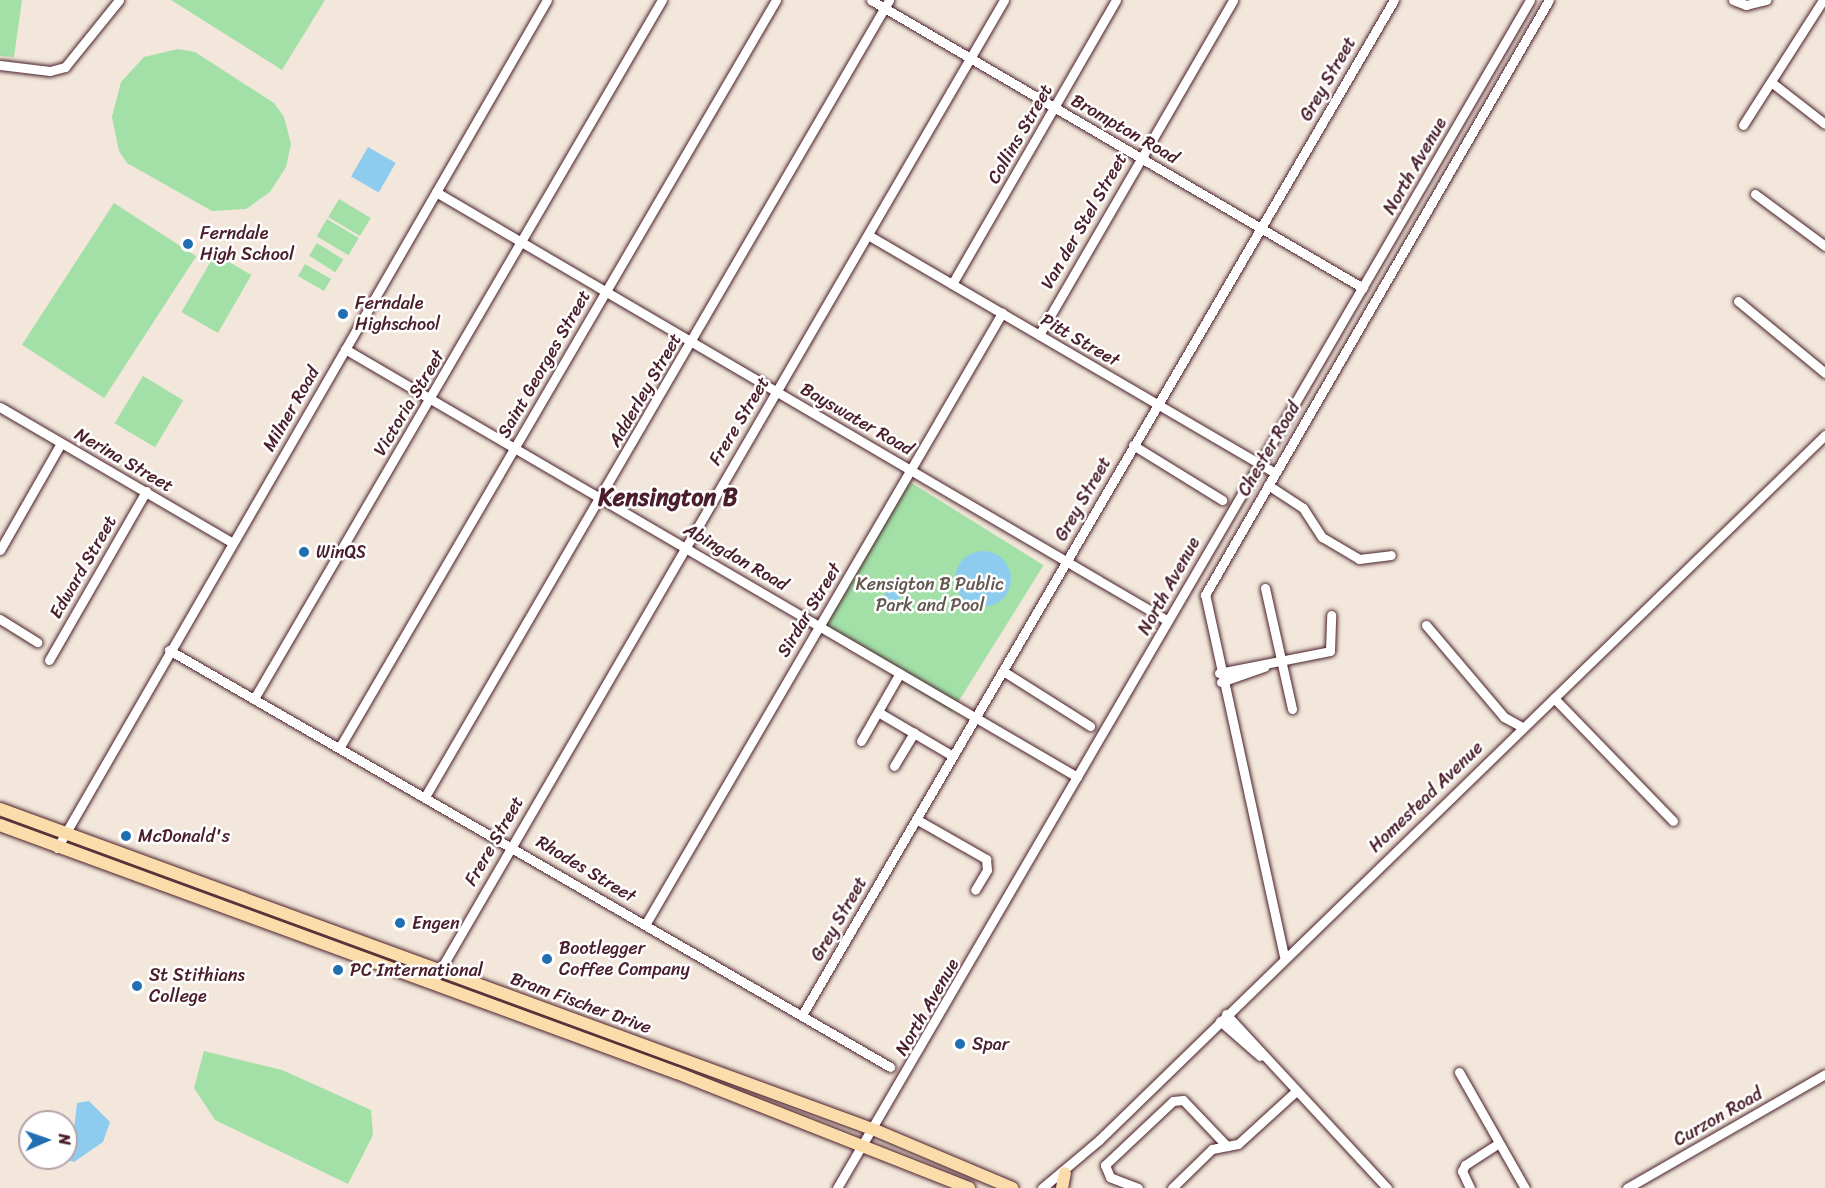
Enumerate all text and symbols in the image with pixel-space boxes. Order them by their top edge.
street label: Grey Street [1295,33,1361,125]
street label: Collins Street [983,81,1057,187]
street label: Brompton Road [1067,89,1183,169]
street label: North Avenue [1379,114,1451,218]
street label: Van der Stel Street [1036,149,1132,293]
place label: Ferndale High School [200,223,294,266]
marker: Ferndale High School [181,237,195,251]
street label: Saint Georges Street [493,286,595,442]
place label: Ferndale Highschool [355,293,440,336]
marker: Ferndale Highschool [336,307,350,321]
street label: Pitt Street [1037,309,1123,371]
street label: Adderley Street [604,329,686,451]
street label: Victoria Street [369,346,449,460]
street label: Milner Road [258,363,324,455]
street label: Frere Street [704,373,774,469]
street label: Bayswater Road [797,378,917,460]
street label: Chester Road [1233,398,1305,500]
street label: Nerina Street [71,423,177,497]
street label: Grey Street [1050,453,1116,545]
district label: Kensington B [598,484,738,512]
street label: Edward Street [45,512,121,622]
street label: Abingdon Road [680,518,792,596]
street label: North Avenue [1133,533,1205,639]
place label: WinQS [316,541,366,563]
marker: WinQS [297,545,311,559]
street label: Sirdar Street [772,559,846,661]
park label: Kensigton B Public Park and Pool [856,574,1004,616]
street label: Homestead Avenue [1365,737,1487,857]
street label: Frere Street [460,792,528,890]
place label: McDonald's [138,825,230,847]
marker: McDonald's [119,829,133,843]
street label: Rhodes Street [532,831,640,907]
street label: Grey Street [806,873,872,965]
place label: Engen [412,912,460,934]
marker: Engen [393,916,407,930]
place label: Bootlegger Coffee Company [559,938,690,980]
marker: Bootlegger Coffee Company [540,952,554,966]
street label: North Avenue [891,955,963,1059]
place label: PC International [350,959,483,981]
marker: PC International [331,963,345,977]
place label: St Stithians College [149,965,246,1008]
street label: Bram Fischer Drive [507,967,655,1039]
marker: St Stithians College [130,979,144,993]
place label: Spar [972,1033,1009,1055]
marker: Spar [953,1037,967,1051]
street label: Curzon Road [1670,1083,1766,1151]
north arrow [18,1110,78,1170]
text: N [50,1133,79,1145]

